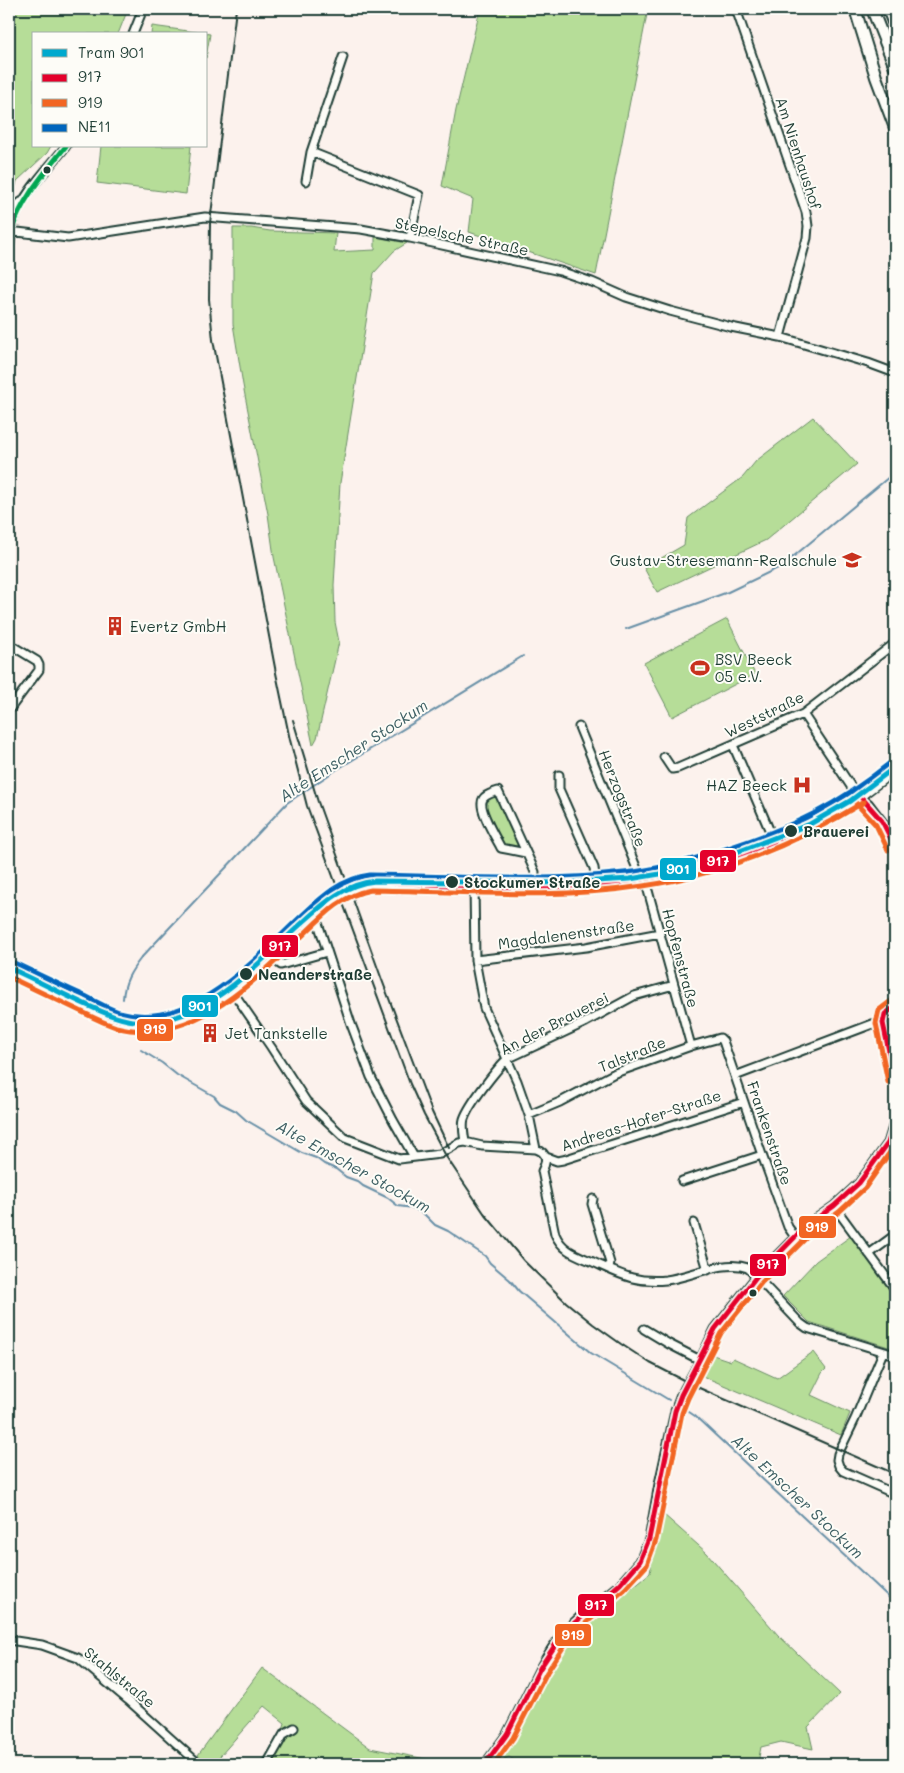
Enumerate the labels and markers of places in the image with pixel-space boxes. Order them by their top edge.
unlabelled marker [42,165,52,175]
school or university icon: Gustav-Stresemann-Realschule [841,549,863,571]
place label: Gustav-Stresemann-Realschule [610,550,837,570]
building icon: Evertz GmbH [104,615,126,637]
place label: Evertz GmbH [130,616,226,636]
place label: BSV Beeck 05 e.V. [715,649,792,686]
sports icon: BSV Beeck 05 e.V. [689,657,711,679]
hospital icon: HAZ Beeck [791,774,813,796]
place label: HAZ Beeck [706,775,787,795]
place label: Brauerei [803,821,870,841]
marker: Brauerei [783,823,799,839]
place label: Stockumer Straße [464,872,600,892]
marker: Stockumer Straße [444,874,460,890]
place label: Neanderstraße [258,964,372,984]
marker: Neanderstraße [238,966,254,982]
building icon: Jet Tankstelle [199,1022,221,1044]
place label: Jet Tankstelle [225,1023,328,1043]
unlabelled marker [748,1288,758,1298]

